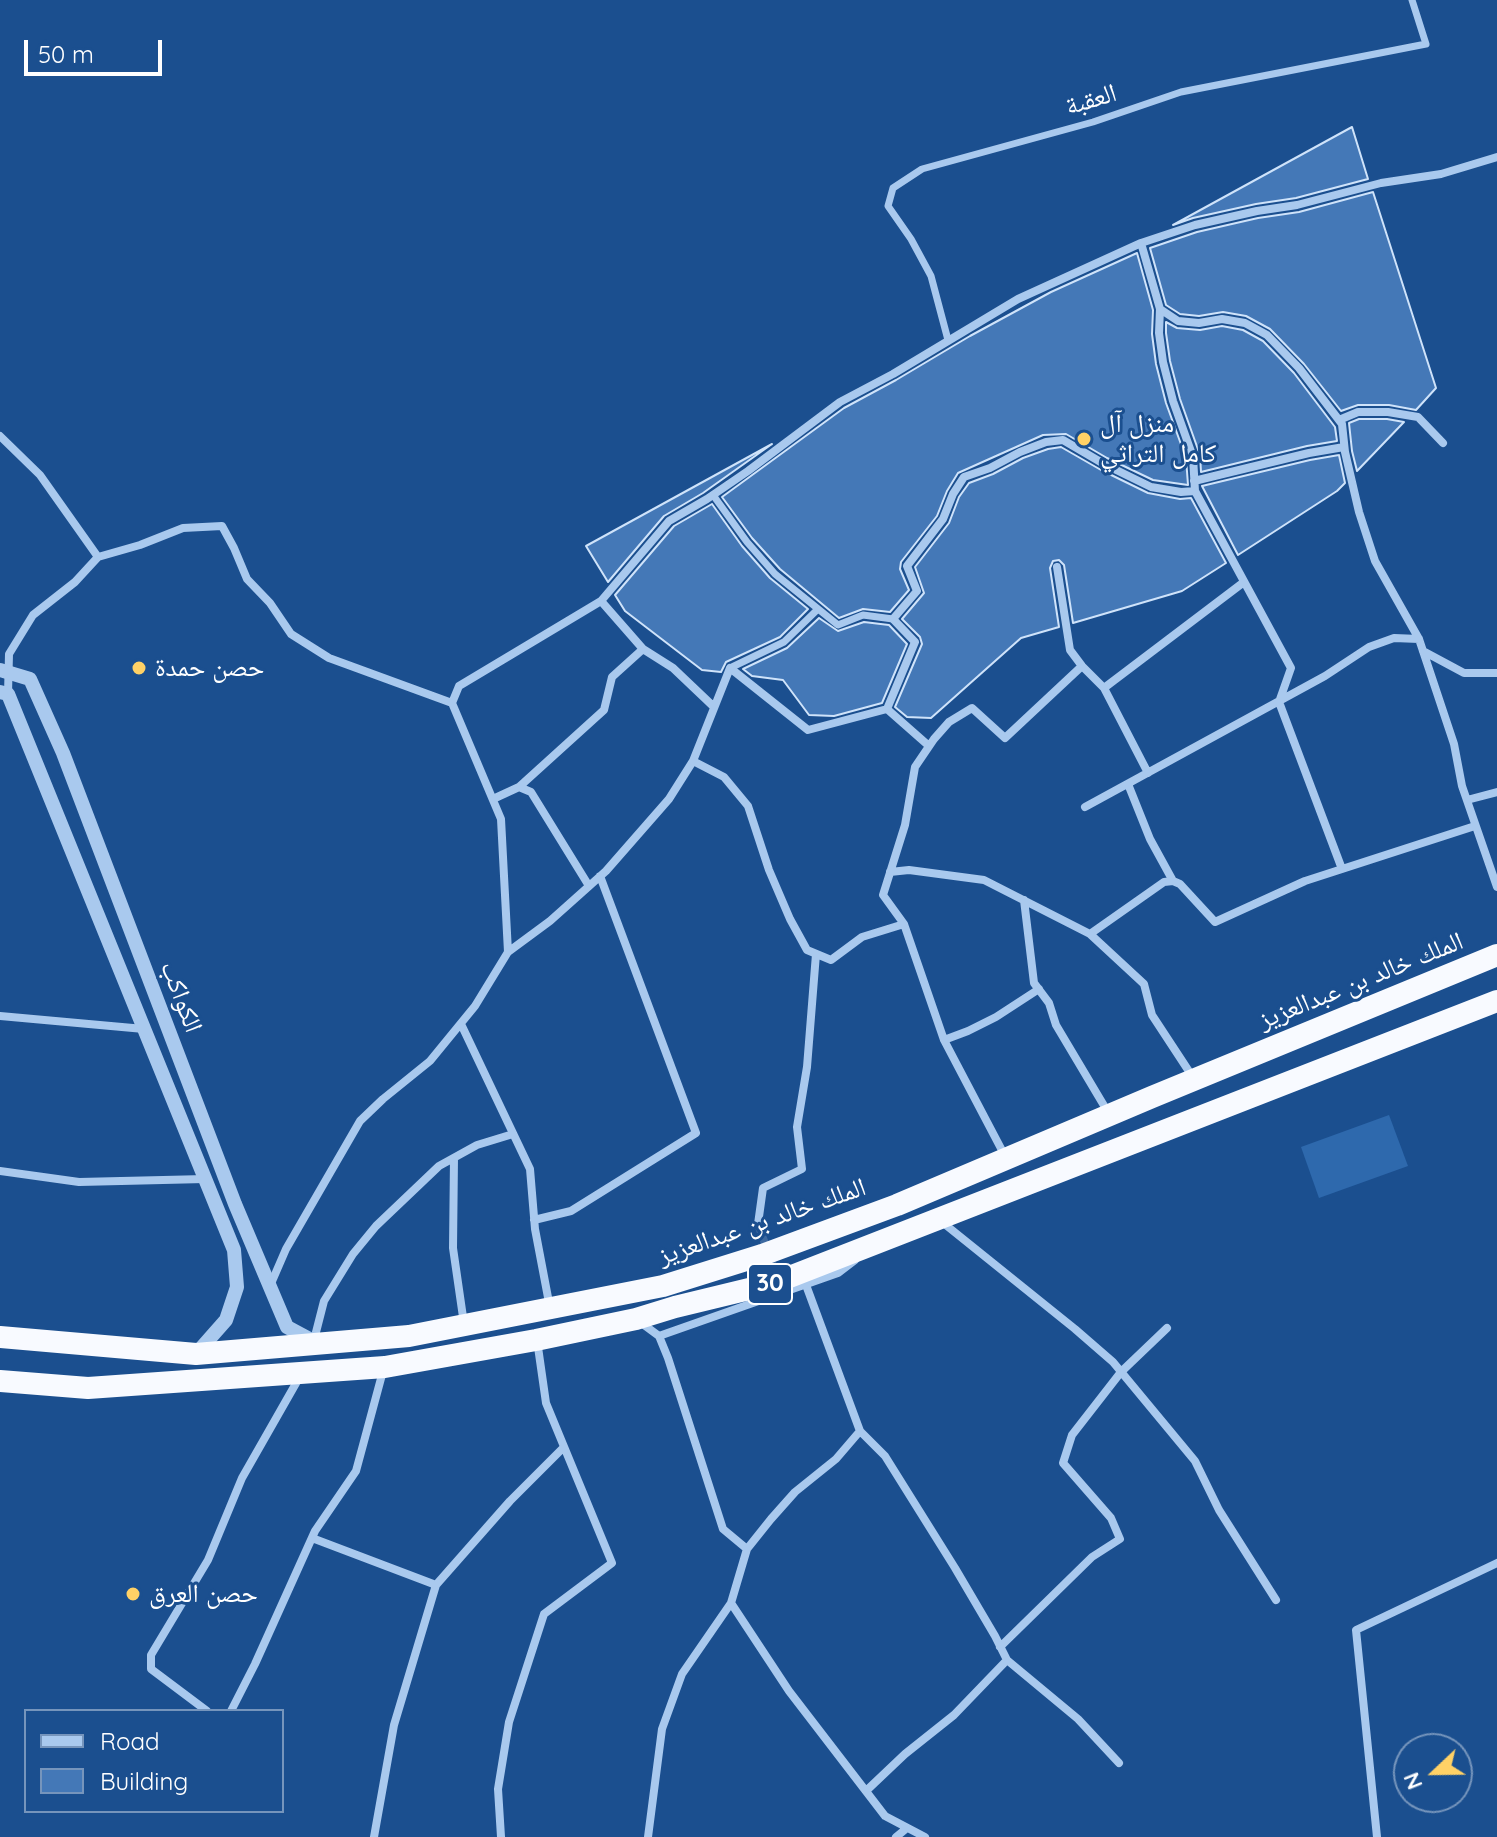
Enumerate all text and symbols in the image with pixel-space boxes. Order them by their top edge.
scale bar [28,24,166,74]
text: 50 m [38,39,94,69]
street label: العقبة [1062,77,1120,123]
place label: منزل آل كامل التراثي [1100,408,1216,470]
marker: منزل آل كامل التراثي [1075,430,1093,448]
place label: حصن حمدة [155,652,264,684]
marker: حصن حمدة [130,659,148,677]
street label: الملك خالد بن عبدالعزيز [1254,926,1468,1036]
street label: الكواكب [153,957,209,1037]
street label: الملك خالد بن عبدالعزيز [654,1172,870,1272]
road number: 30 [748,1264,792,1304]
place label: حصن العرق [149,1578,258,1610]
marker: حصن العرق [124,1585,142,1603]
legend [24,1709,284,1813]
text: Road [100,1726,160,1756]
north arrow [1393,1733,1473,1813]
text: Building [100,1766,188,1796]
text: N [1397,1769,1429,1794]

